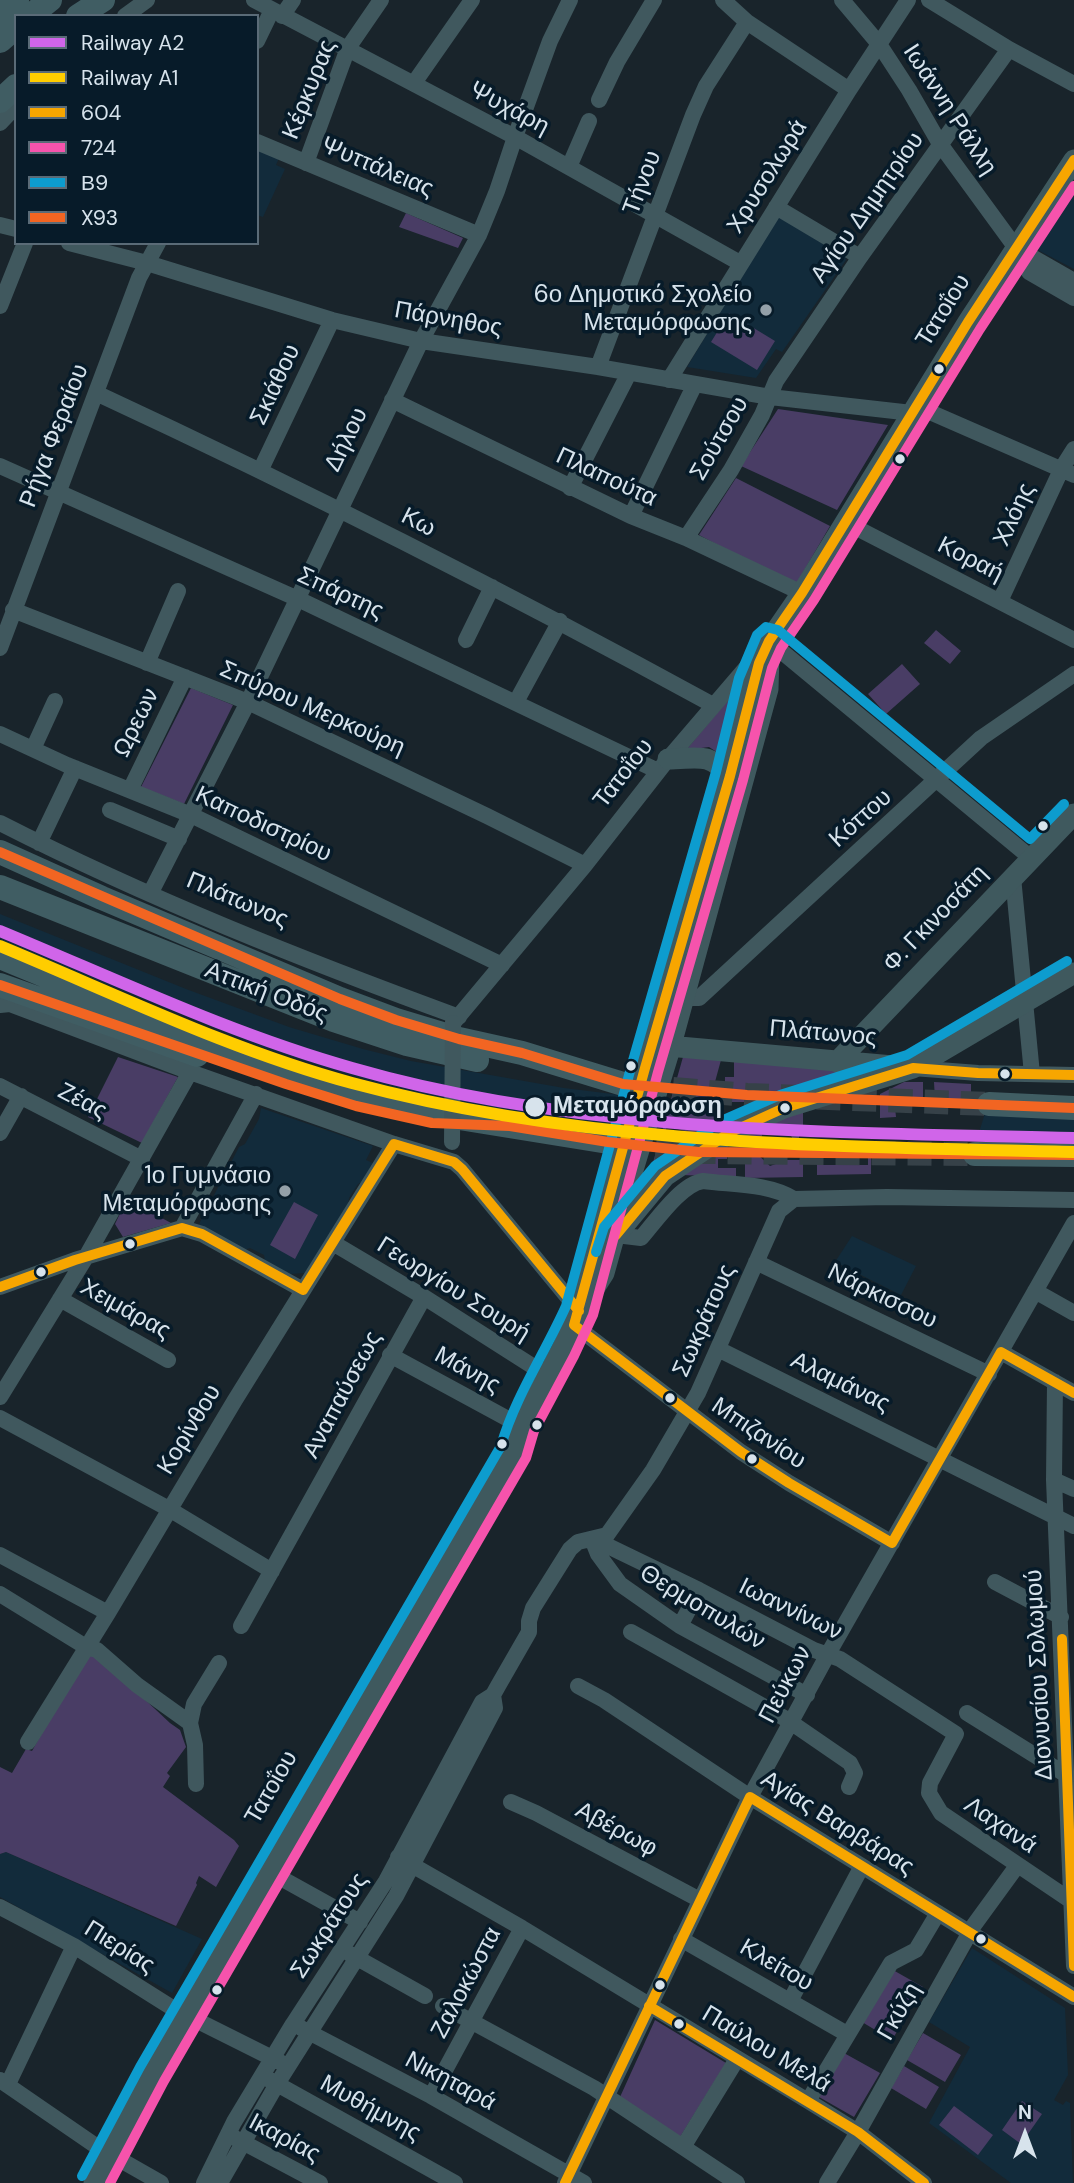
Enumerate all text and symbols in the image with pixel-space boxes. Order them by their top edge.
legend [14,14,259,245]
text: Railway A2 [81,29,184,57]
street label: Κέρκυρας [277,36,343,144]
street label: Ιωάννη Ράλλη [896,39,1002,181]
text: Railway A1 [81,64,178,92]
street label: Ψυχάρη [464,76,554,142]
text: 604 [81,99,121,127]
street label: Χρυσολωρά [722,115,814,239]
street label: Αγίου Δημητρίου [805,127,931,289]
street label: Ψυττάλειας [317,131,437,205]
text: 724 [81,134,116,162]
street label: Τήνου [618,147,668,219]
text: Β9 [81,169,108,197]
text: X93 [81,204,118,232]
street label: Τατοΐου [911,269,977,353]
place label: 6ο Δημοτικό Σχολείο Μεταμόρφωσης [534,282,752,338]
street label: Πάρνηθος [392,296,504,344]
marker: 6ο Δημοτικό Σχολείο Μεταμόρφωσης [758,302,774,318]
street label: Σκιάθου [245,340,307,430]
street label: Ρήγα Φεραίου [15,360,95,512]
unlabelled marker [932,362,946,376]
street label: Σούτσου [685,392,755,486]
street label: Δήλου [319,403,375,477]
street label: Πλαπούτα [551,442,661,514]
unlabelled marker [893,452,907,466]
street label: Χλόης [988,479,1042,551]
street label: Κω [396,502,440,544]
street label: Κοραή [932,531,1008,589]
street label: Σπάρτης [292,562,388,626]
street label: Σπύρου Μερκούρη [215,655,409,763]
street label: Ωρεων [108,684,166,762]
street label: Τατοΐου [588,734,660,814]
street label: Καποδιστρίου [190,781,336,869]
street label: Κόττου [824,784,898,854]
unlabelled marker [1036,819,1050,833]
street label: Φ. Γκινοσάτη [878,859,994,979]
street label: Πλάτωνος [182,867,292,935]
street label: Αττική Οδός [201,956,331,1030]
street label: Πλάτωνος [768,1015,878,1053]
unlabelled marker [624,1059,638,1073]
unlabelled marker [998,1067,1012,1081]
street label: Ζέας [53,1078,111,1126]
place label: Μεταμόρφωση [553,1093,722,1121]
marker: Μεταμόρφωση [523,1095,547,1119]
unlabelled marker [778,1101,792,1115]
place label: 1ο Γυμνάσιο Μεταμόρφωσης [102,1163,271,1219]
marker: 1ο Γυμνάσιο Μεταμόρφωσης [277,1183,293,1199]
street label: Γεωργίου Σουρή [371,1231,535,1349]
unlabelled marker [123,1237,137,1251]
street label: Νάρκισσου [823,1258,941,1336]
street label: Σωκράτους [667,1260,743,1382]
unlabelled marker [34,1265,48,1279]
street label: Χειμάρας [75,1273,175,1347]
street label: Αναπαύσεως [297,1327,389,1463]
street label: Μάνης [429,1341,505,1401]
street label: Αλαμάνας [786,1347,894,1419]
street label: Κορίνθου [152,1380,228,1480]
unlabelled marker [663,1391,677,1405]
street label: Μπιζανίου [705,1392,811,1476]
unlabelled marker [530,1418,544,1432]
unlabelled marker [495,1437,509,1451]
unlabelled marker [745,1452,759,1466]
street label: Θερμοπυλών [634,1559,770,1657]
street label: Διονυσίου Σολωμού [1020,1569,1060,1781]
street label: Ιωαννίνων [734,1573,846,1647]
street label: Πεύκων [754,1641,818,1729]
street label: Τατοΐου [239,1746,305,1830]
street label: Αγίας Βαρβάρας [755,1765,919,1883]
street label: Λαχανά [958,1791,1042,1861]
street label: Αβέρωφ [570,1797,662,1863]
street label: Σωκράτους [285,1868,375,1984]
street label: Πιερίας [78,1915,160,1981]
street label: Ζαλοκώστα [426,1922,508,2044]
unlabelled marker [974,1932,988,1946]
street label: Κλείτου [734,1934,818,1998]
unlabelled marker [653,1978,667,1992]
street label: Γκύζη [872,1978,928,2046]
unlabelled marker [210,1983,224,1997]
street label: Παύλου Μελά [696,2000,836,2100]
unlabelled marker [672,2017,686,2031]
street label: Νικηταρά [400,2046,500,2118]
street label: Μυθήμνης [315,2070,425,2148]
north arrow [990,2099,1060,2169]
text: N [1018,2100,1032,2125]
street label: Ικαρίας [243,2108,325,2170]

